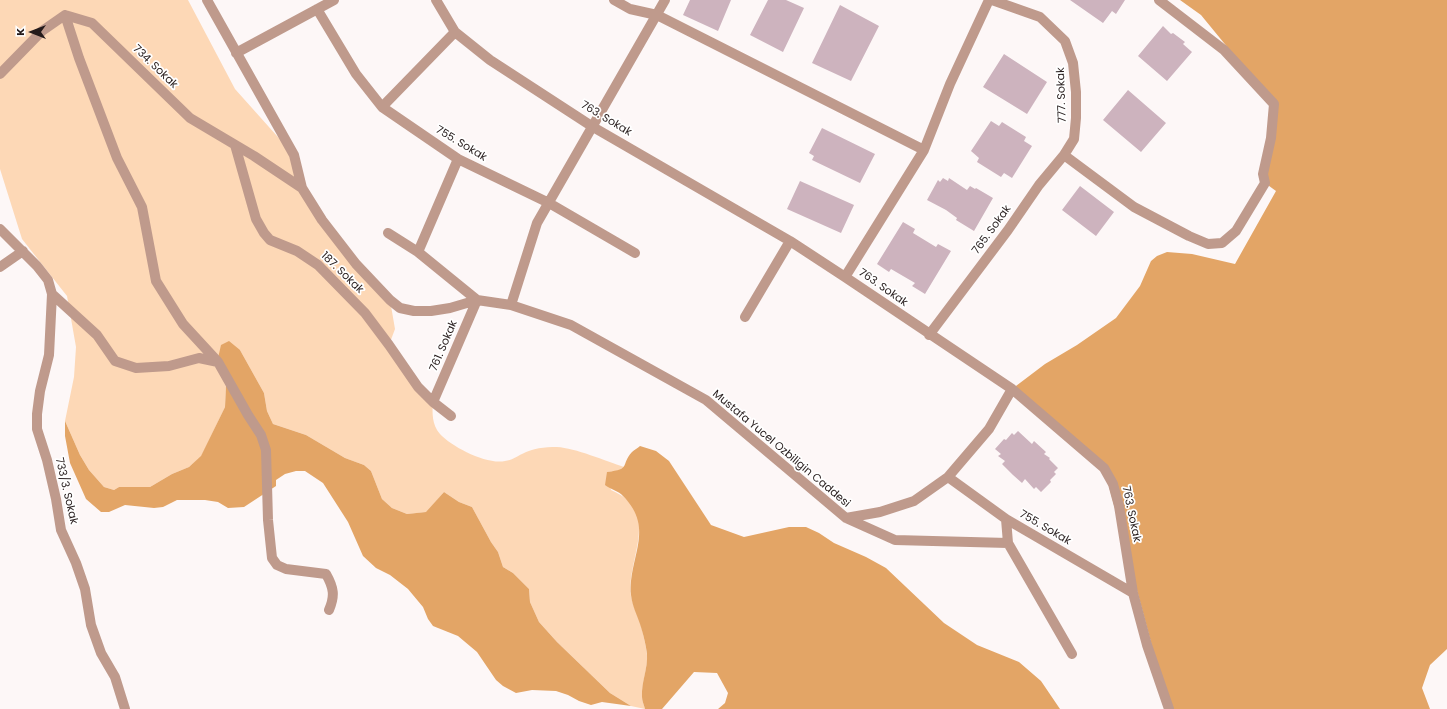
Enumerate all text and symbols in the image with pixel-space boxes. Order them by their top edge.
north arrow [12,12,52,52]
text: K [12,28,28,36]
street label: 734. Sokak [130,42,180,92]
street label: 777. Sokak [1054,67,1070,123]
street label: 763. Sokak [578,99,634,139]
street label: 755. Sokak [433,124,489,164]
street label: 765. Sokak [970,203,1014,257]
street label: 187. Sokak [318,250,366,296]
street label: 763. Sokak [856,266,910,310]
street label: 761. Sokak [427,319,461,373]
street label: Mustafa Yucel Ozbiligin Caddesi [709,387,853,511]
street label: 733/3. Sokak [52,456,80,526]
street label: 763. Sokak [1119,485,1143,543]
street label: 755. Sokak [1017,508,1073,548]

